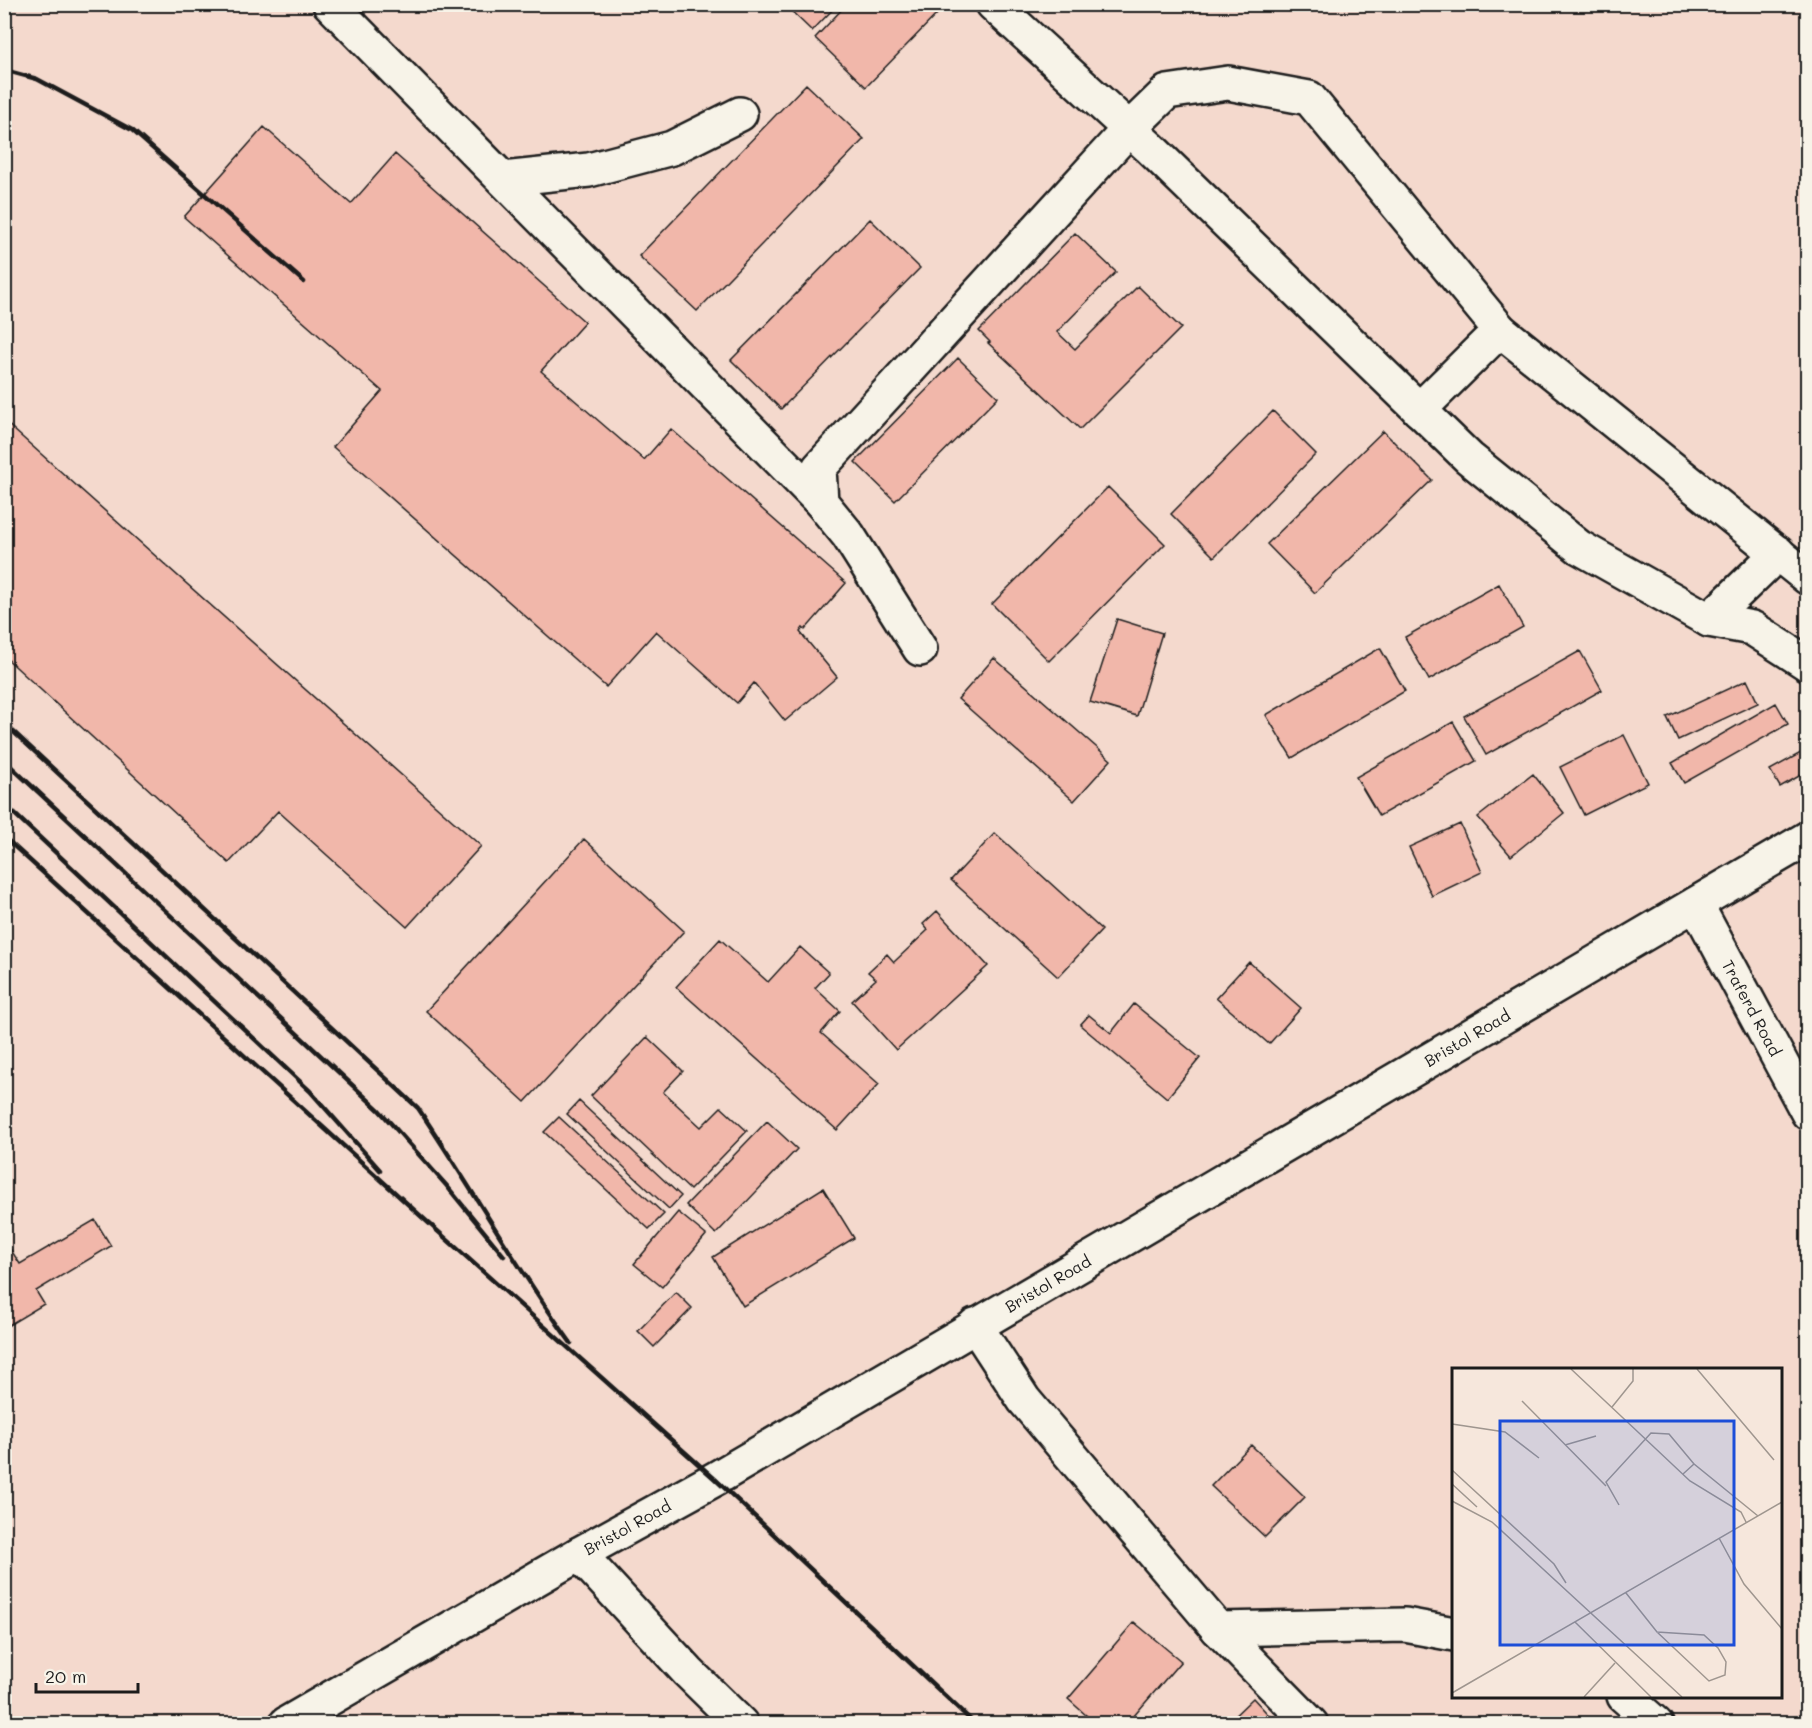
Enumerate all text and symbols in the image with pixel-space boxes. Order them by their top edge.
street label: Traferd Road [1718,956,1787,1060]
street label: Bristol Road [1420,1004,1514,1071]
street label: Bristol Road [1001,1250,1094,1317]
inset map [1452,1368,1782,1698]
street label: Bristol Road [580,1494,674,1559]
scale bar [36,1656,138,1694]
text: 20 m [45,1664,86,1688]

